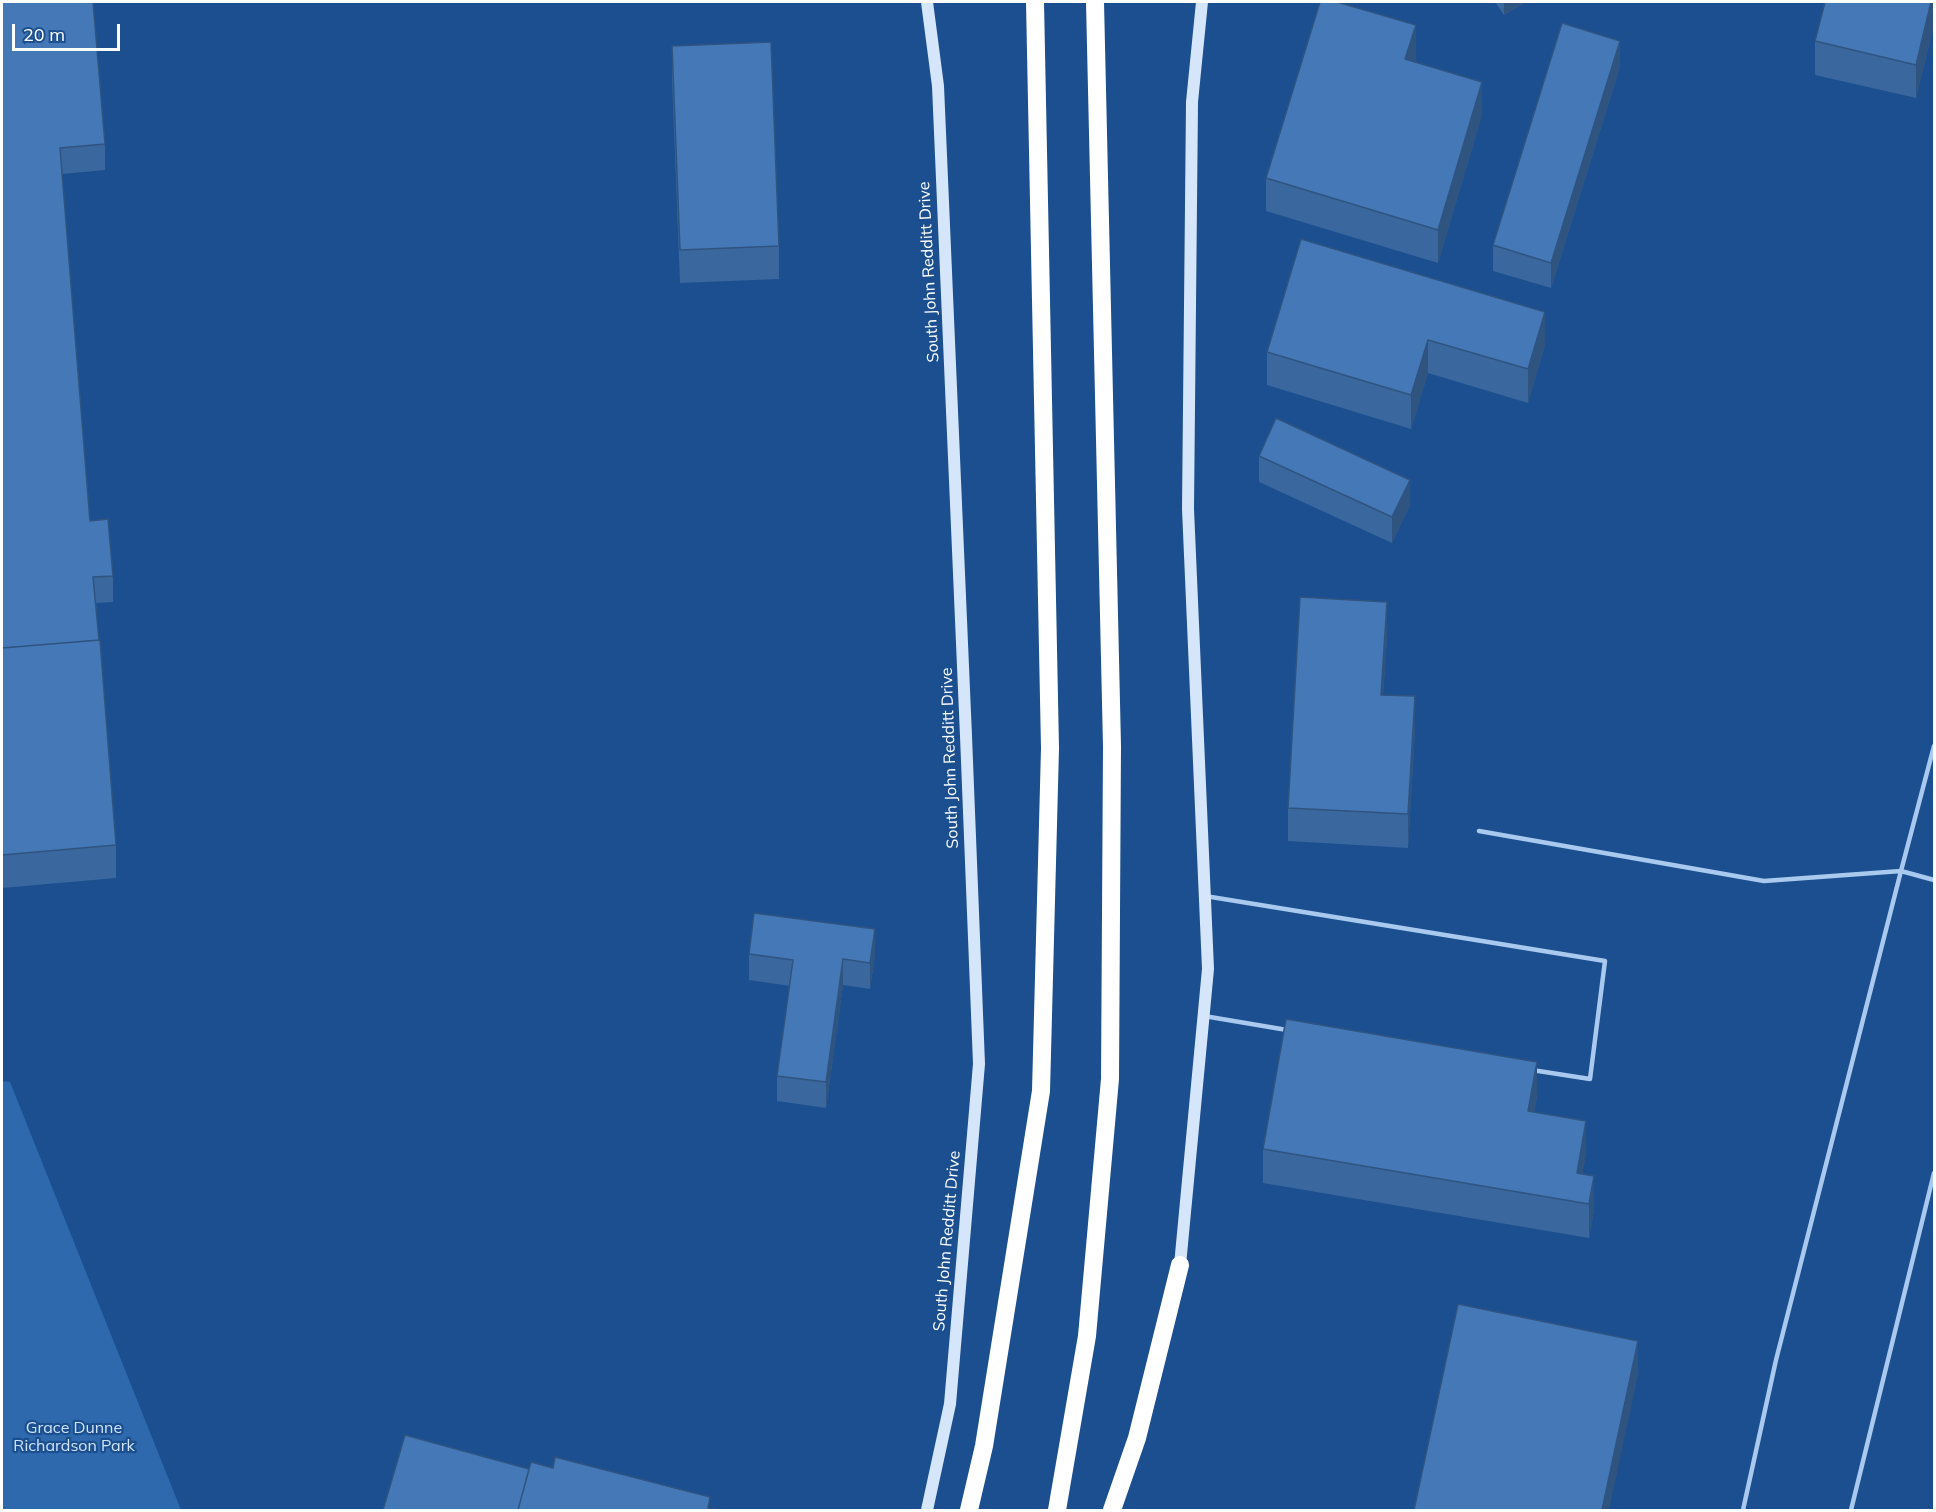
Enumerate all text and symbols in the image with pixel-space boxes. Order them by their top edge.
scale bar [15,12,123,50]
text: 20 m [23,23,65,46]
street label: South John Redditt Drive [915,181,943,363]
street label: South John Redditt Drive [937,667,963,849]
street label: South John Redditt Drive [930,1150,964,1332]
park label: Grace Dunne Richardson Park [13,1418,135,1456]

